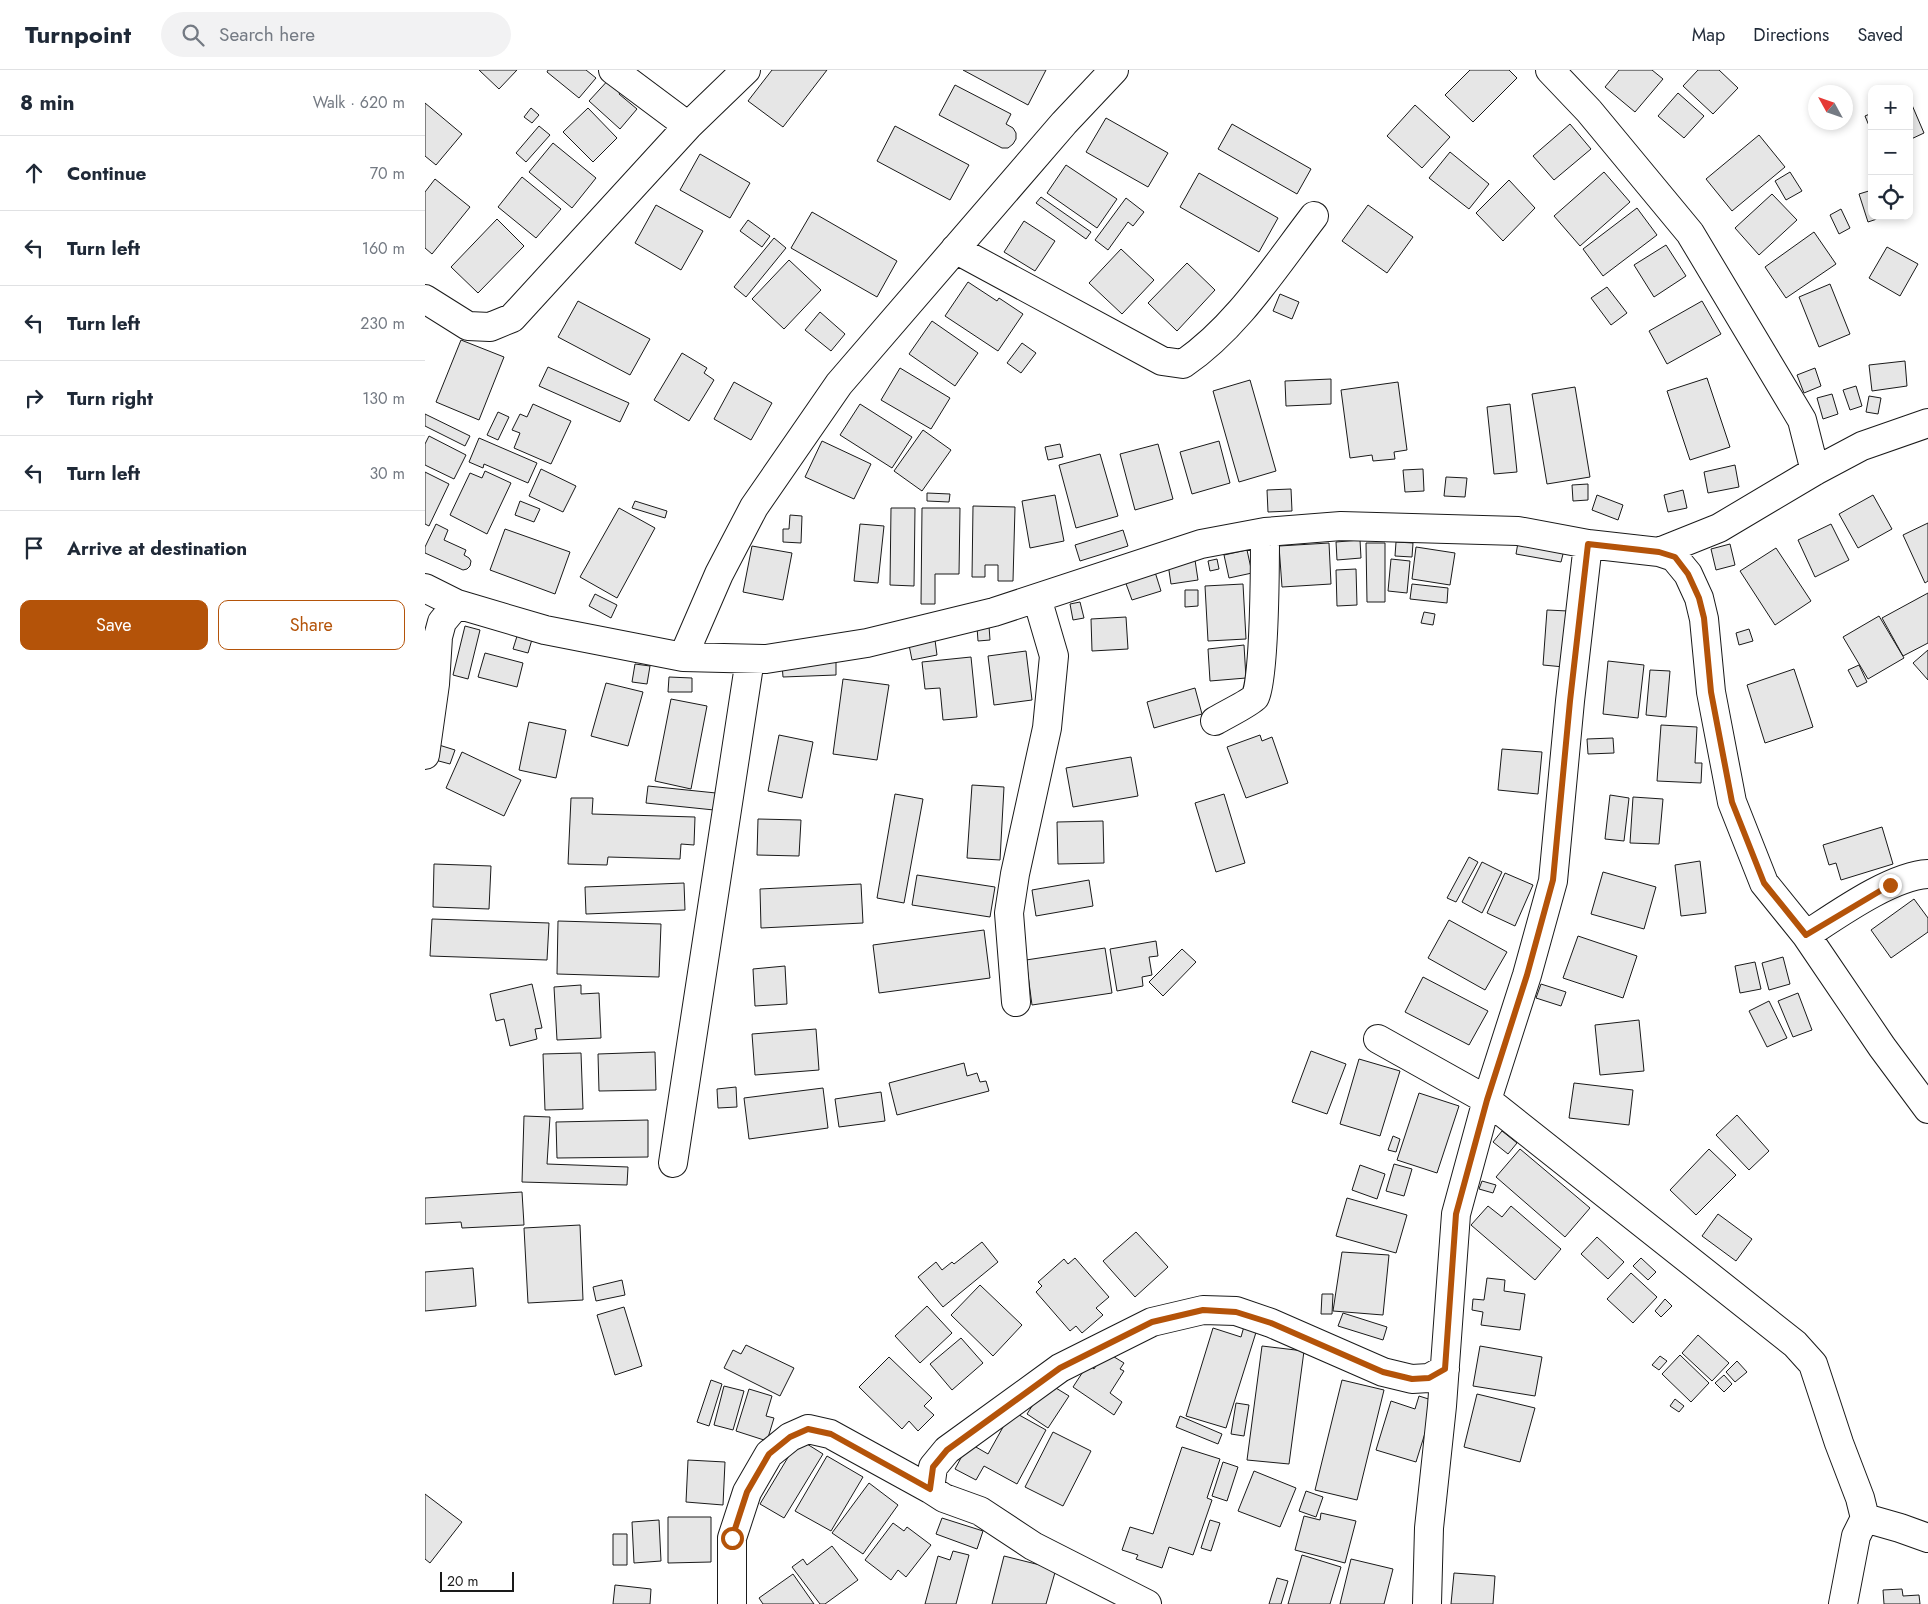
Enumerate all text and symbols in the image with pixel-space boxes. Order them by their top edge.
search box [161,12,511,57]
text: Turnpoint [25,17,131,52]
icon: search [179,21,207,49]
text: Search here [219,21,315,48]
text: Map [1692,22,1725,48]
text: Directions [1753,22,1829,48]
text: Saved [1857,22,1903,48]
north arrow [1808,85,1853,130]
map controls [1868,85,1913,220]
button: + [1868,85,1913,130]
text: 8 min [20,88,75,118]
text: Walk · 620 m [313,91,405,114]
button: − [1868,130,1913,175]
icon: ahead [20,159,48,187]
text: Continue [67,160,146,187]
text: 70 m [370,162,405,185]
button: locate [1868,175,1913,220]
icon: left [20,234,48,262]
text: Turn left [67,235,140,262]
text: 160 m [362,237,405,260]
icon: left [20,309,48,337]
text: Turn left [67,310,140,337]
text: 230 m [360,312,405,335]
icon: right [20,384,48,412]
text: Turn right [67,385,153,412]
text: 130 m [362,387,405,410]
icon: left [20,459,48,487]
text: Turn left [67,460,140,487]
text: 30 m [369,462,405,485]
icon: arrive [20,534,48,562]
text: Arrive at destination [67,535,247,562]
button: Save [20,600,208,650]
button: Share [218,600,405,650]
route end [1879,874,1902,897]
route start [721,1527,744,1550]
scale bar [440,1569,514,1592]
text: 20 m [447,1571,479,1591]

